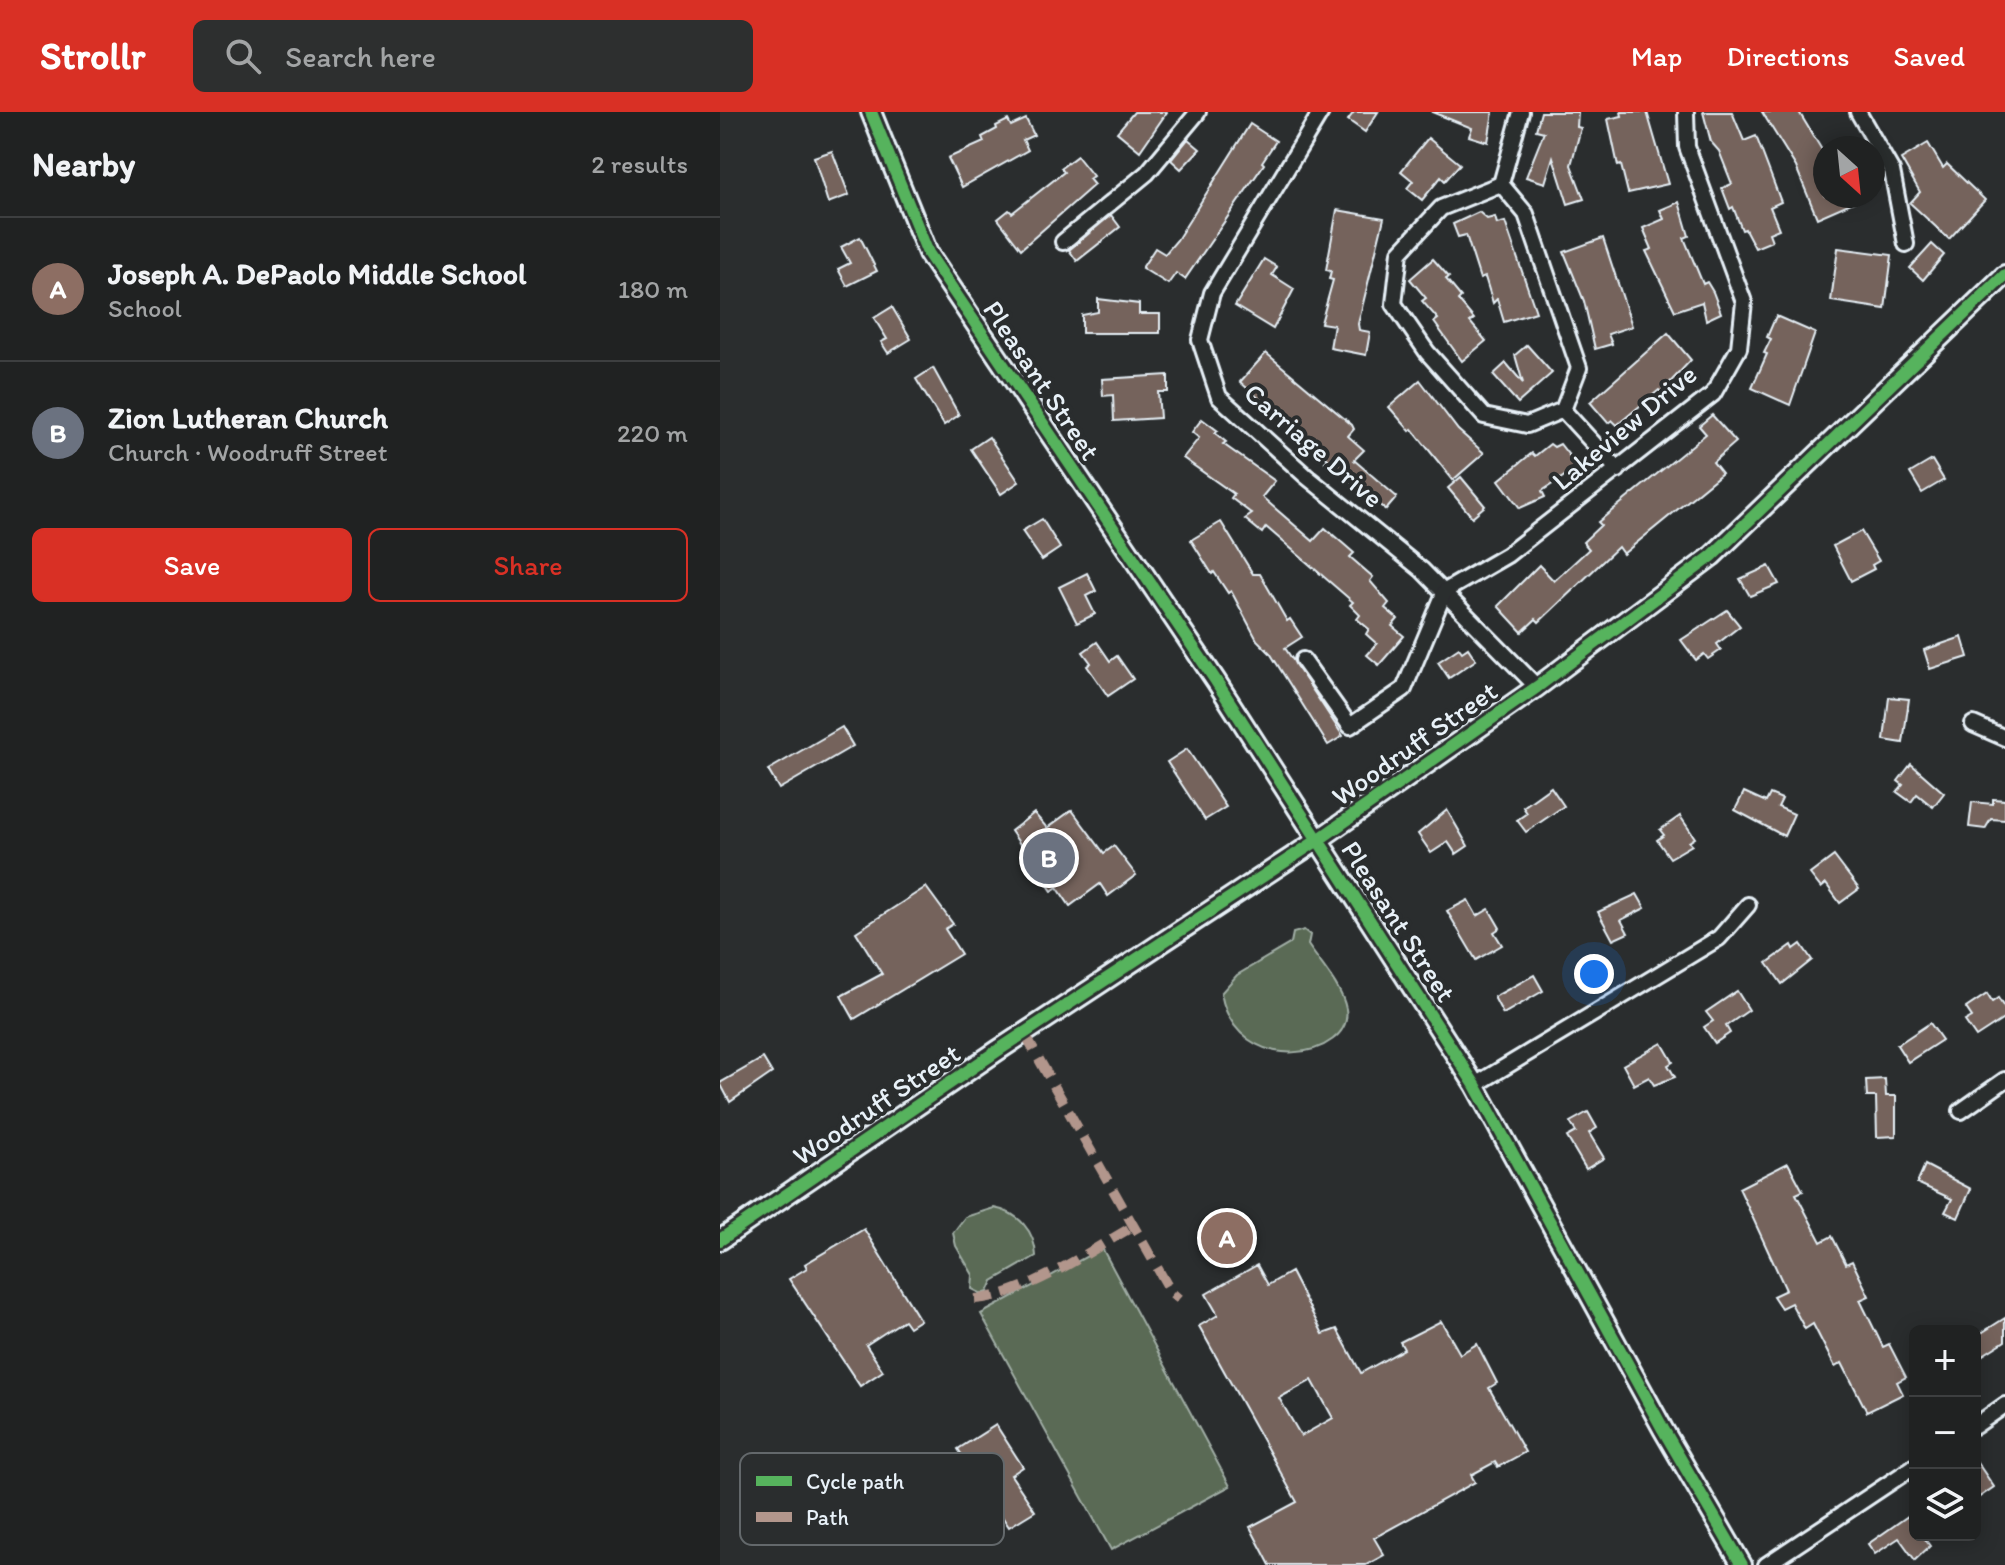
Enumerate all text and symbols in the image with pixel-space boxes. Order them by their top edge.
search box [193,20,753,92]
text: Strollr [40,33,145,79]
icon: search [221,34,265,78]
text: Search here [285,38,436,75]
text: Map [1631,39,1682,73]
text: Directions [1726,39,1850,73]
text: Saved [1894,39,1965,73]
north arrow [1813,136,1885,208]
text: Nearby [32,144,135,185]
text: 2 results [591,148,688,180]
text: Joseph A. DePaolo Middle School [108,255,526,292]
text: A [50,273,66,305]
text: 180 m [618,273,688,305]
text: School [108,292,182,324]
street label: Pleasant Street [976,294,1108,466]
street label: Lakeview Drive [1545,357,1703,497]
street label: Carriage Drive [1237,375,1391,515]
text: Zion Lutheran Church [108,399,388,436]
text: B [50,417,66,449]
text: 220 m [617,417,688,449]
text: Church · Woodruff Street [108,436,387,468]
button: Save [32,528,352,602]
button: Share [368,528,688,602]
street label: Woodruff Street [1325,673,1503,813]
pin: B [1023,828,1075,888]
street label: Pleasant Street [1334,834,1464,1008]
your location [1574,954,1614,994]
street label: Woodruff Street [786,1036,966,1172]
pin: A [1201,1208,1253,1268]
map controls [1909,1325,1981,1541]
button: + [1909,1325,1981,1397]
button: − [1909,1397,1981,1469]
legend [740,1453,1004,1545]
text: Cycle path [806,1468,905,1495]
button: layers [1909,1469,1981,1541]
text: Path [806,1504,849,1531]

